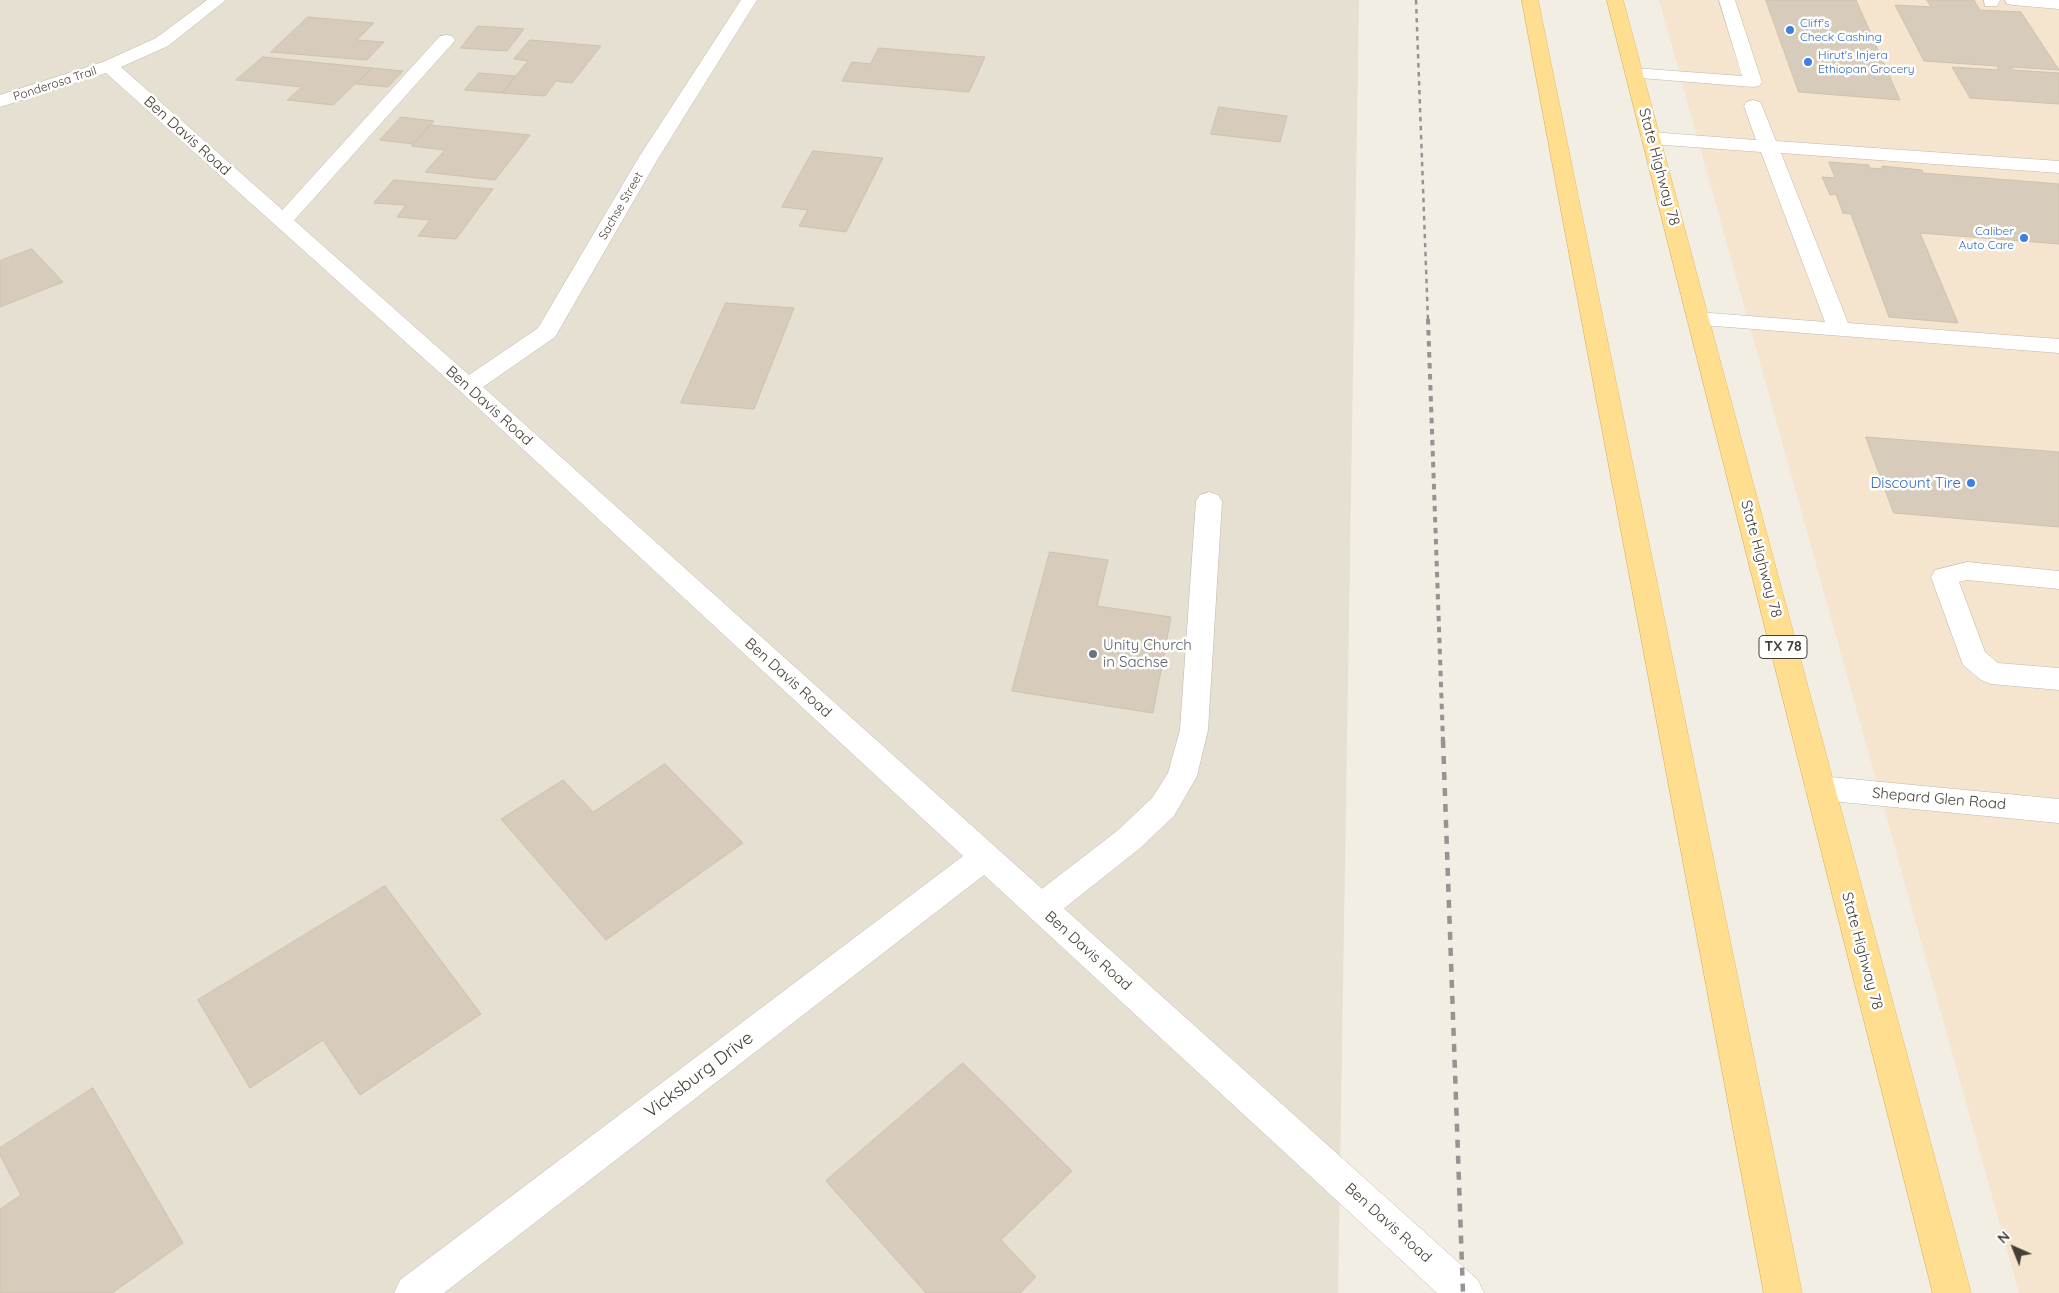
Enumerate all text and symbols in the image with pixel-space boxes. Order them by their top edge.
place label: Cliff's Check Cashing [1800,16,1882,44]
marker: Cliff's Check Cashing [1784,24,1796,36]
place label: Hirut's Injera Ethiopan Grocery [1818,48,1915,76]
marker: Hirut's Injera Ethiopan Grocery [1802,56,1814,68]
street label: Ponderosa Trail [12,64,98,104]
street label: Ben Davis Road [140,92,234,180]
street label: State Highway 78 [1635,106,1683,228]
street label: Sachse Street [596,170,646,242]
place label: Caliber Auto Care [1959,224,2014,252]
marker: Caliber Auto Care [2018,232,2030,244]
street label: Ben Davis Road [442,362,536,450]
place label: Discount Tire [1871,474,1961,492]
marker: Discount Tire [1965,477,1977,489]
street label: State Highway 78 [1737,498,1785,620]
street label: Ben Davis Road [741,634,835,722]
place label: Unity Church in Sachse [1103,636,1192,671]
road number: TX 78 [1759,636,1807,659]
marker: Unity Church in Sachse [1087,648,1099,660]
street label: Shepard Glen Road [1871,784,2007,814]
street label: State Highway 78 [1838,890,1886,1012]
street label: Ben Davis Road [1041,907,1135,995]
street label: Vicksburg Drive [640,1027,758,1123]
street label: Ben Davis Road [1341,1179,1435,1267]
north arrow [1989,1223,2039,1273]
text: N [1994,1227,2014,1247]

